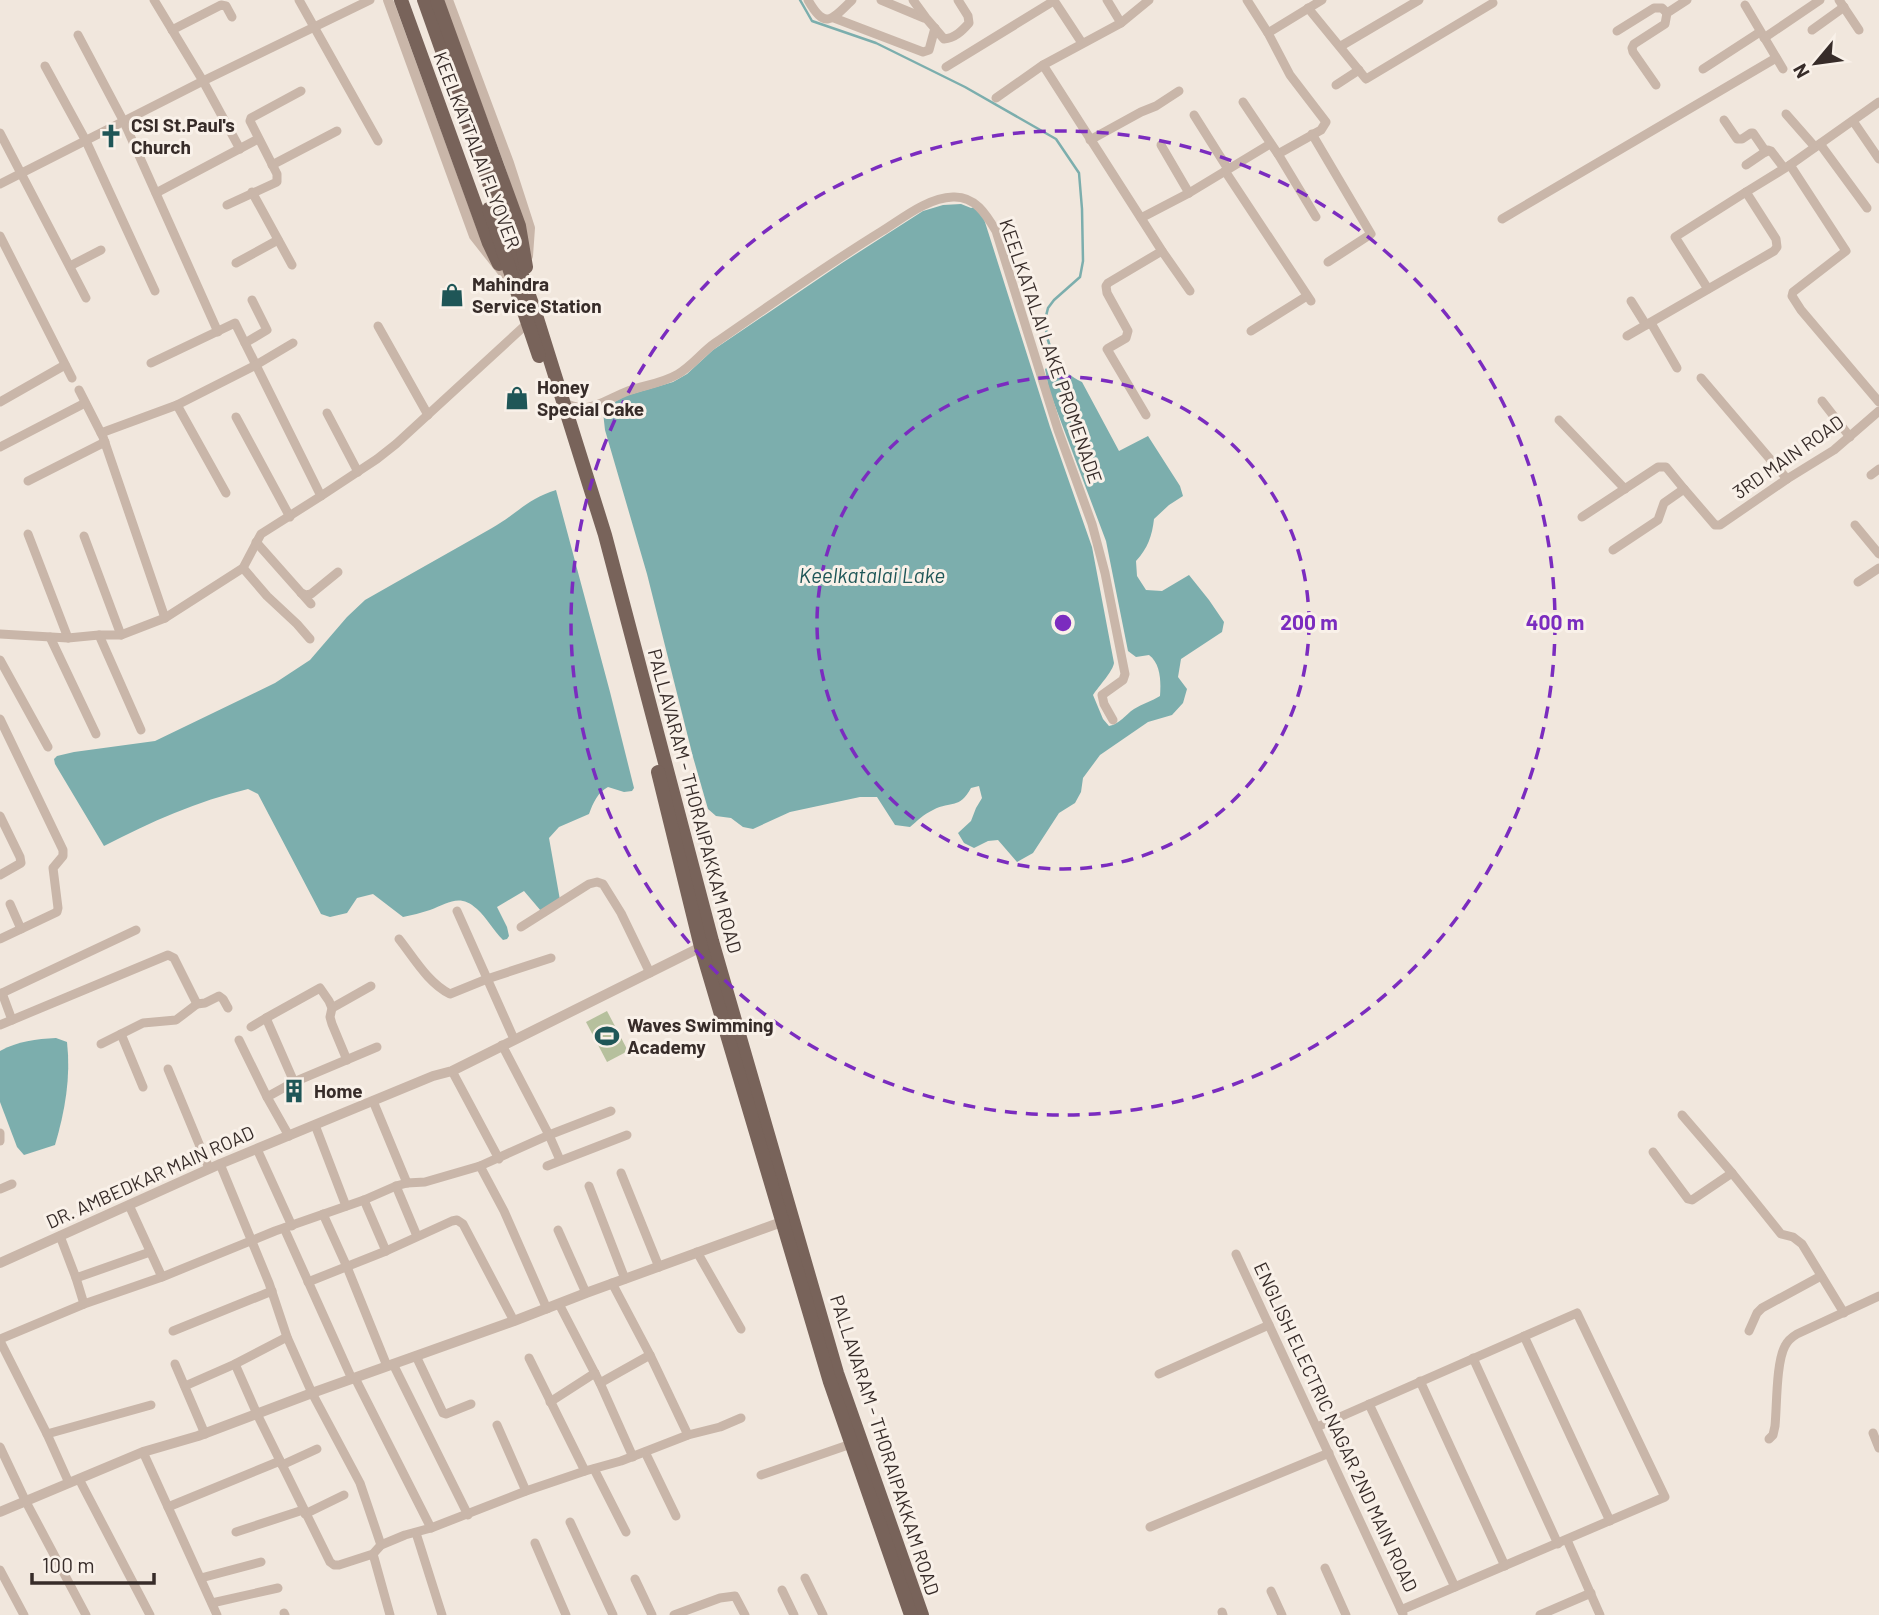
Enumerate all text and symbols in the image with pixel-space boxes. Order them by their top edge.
north arrow [1781,28,1851,98]
street label: KEELKATTALAI FLYOVER [429,48,526,251]
text: N [1788,60,1814,83]
place label: CSI St.Paul's Church [131,113,235,158]
church icon: CSI St.Paul's Church [97,122,125,150]
street label: KEELKATALAI LAKE PROMENADE [995,215,1108,486]
place label: Mahindra Service Station [472,272,602,317]
shop icon: Mahindra Service Station [438,281,466,309]
place label: Honey Special Cake [537,375,644,420]
shop icon: Honey Special Cake [503,384,531,412]
street label: 3RD MAIN ROAD [1728,410,1848,503]
water label: Keelkatalai Lake [799,562,945,587]
text: 200 m [1280,609,1338,634]
text: 400 m [1526,609,1584,634]
centre of rings [1051,611,1075,635]
street label: PALLAVARAM - THORAIPAKKAM ROAD [644,646,747,956]
place label: Waves Swimming Academy [627,1013,774,1058]
sports icon: Waves Swimming Academy [593,1022,621,1050]
building icon: Home [280,1077,308,1105]
place label: Home [314,1079,363,1102]
street label: DR. AMBEDKAR MAIN ROAD [42,1120,257,1233]
street label: ENGLISH ELECTRIC NAGAR 2ND MAIN ROAD [1250,1258,1423,1595]
street label: PALLAVARAM - THORAIPAKKAM ROAD [826,1292,945,1598]
scale bar [32,1542,154,1586]
text: 100 m [42,1552,95,1577]

